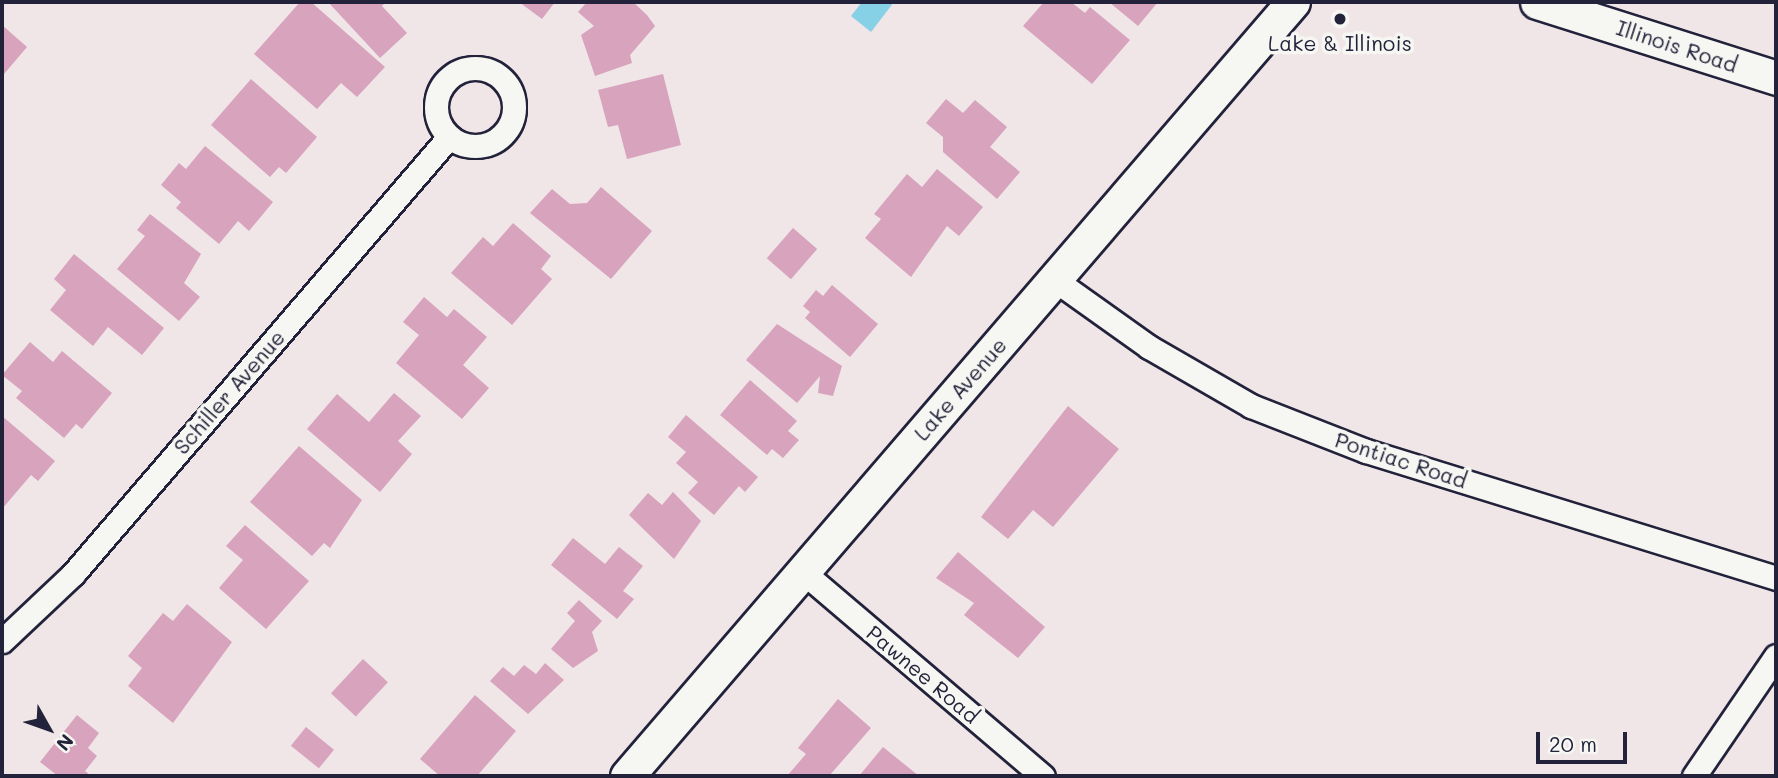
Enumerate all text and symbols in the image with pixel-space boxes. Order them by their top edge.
marker: Lake & Illinois [1332,11,1348,27]
street label: Illinois Road [1613,15,1741,77]
place label: Lake & Illinois [1268,30,1412,56]
street label: Schiller Avenue [168,325,290,459]
street label: Lake Avenue [909,333,1011,445]
street label: Pontiac Road [1332,427,1470,493]
street label: Pawnee Road [862,620,984,728]
north arrow [14,694,84,764]
scale bar [1540,718,1631,762]
text: N [51,729,80,756]
text: 20 m [1549,730,1597,757]

